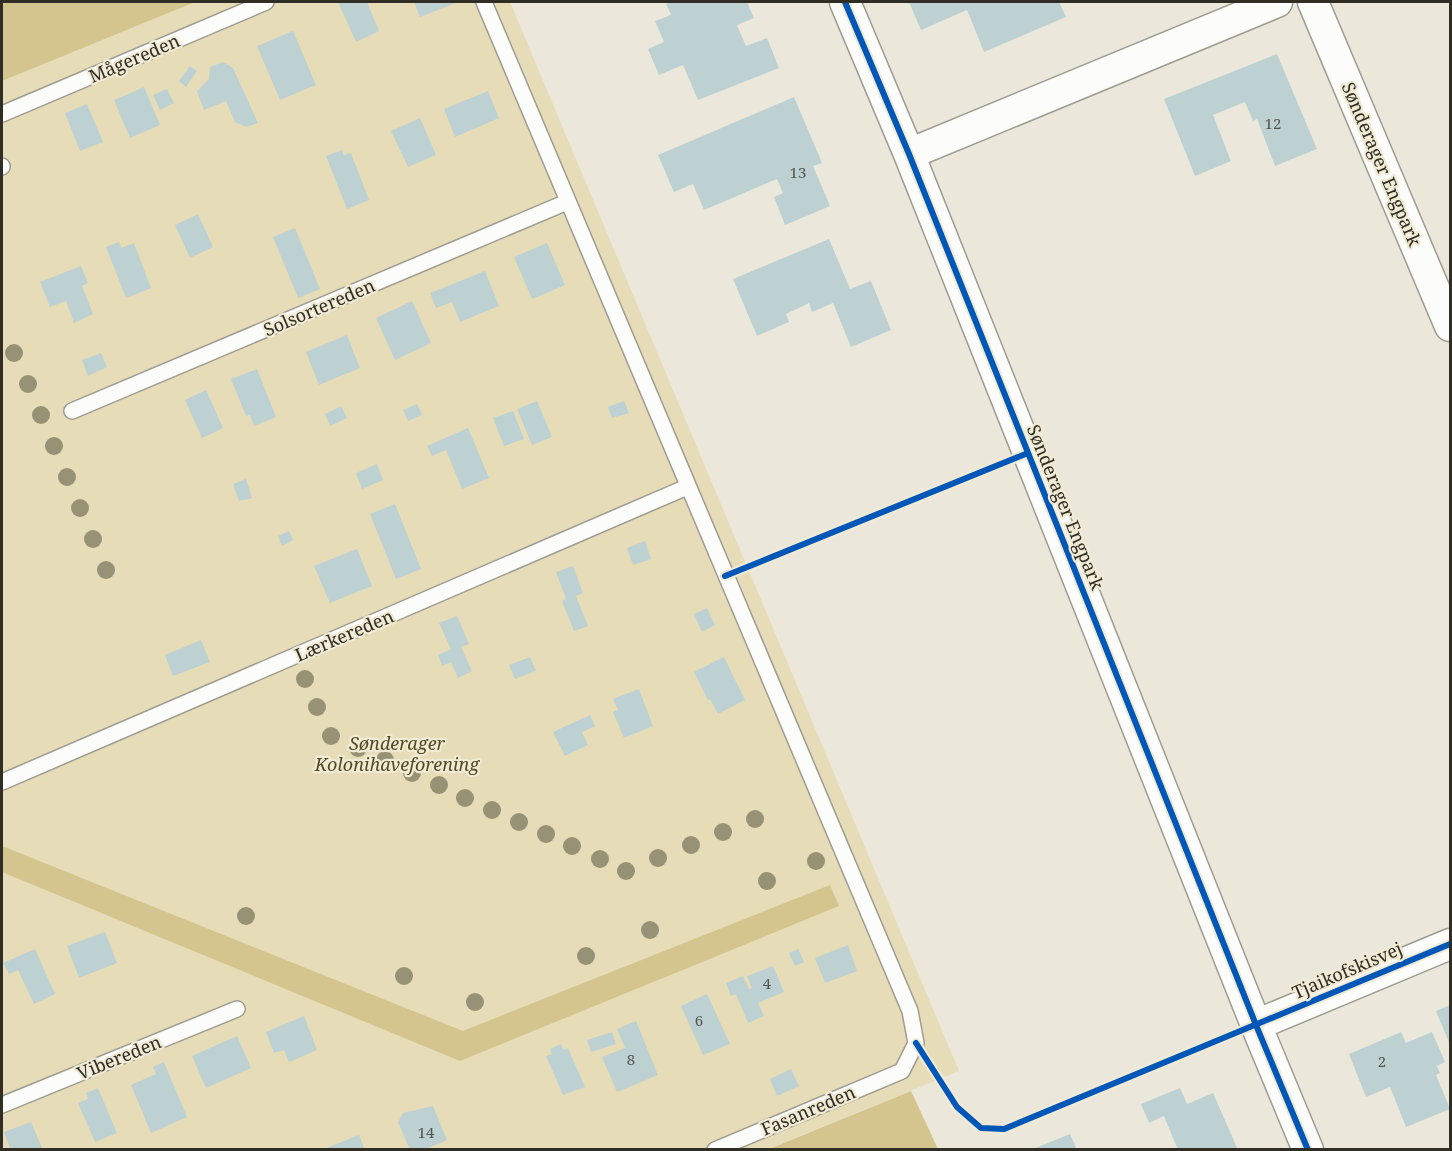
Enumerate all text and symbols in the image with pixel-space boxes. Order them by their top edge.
street label: Mågereden [85,28,184,88]
street label: Sønderager Engpark [1337,78,1428,250]
house number: 12 [1265,113,1281,133]
house number: 13 [790,162,806,182]
street label: Solsortereden [259,273,379,341]
street label: Sønderager Engpark [1022,421,1110,593]
street label: Lærkereden [291,603,397,667]
park label: Sønderager Kolonihaveforening [314,731,480,776]
street label: Tjaikofskisvej [1288,936,1406,1004]
house number: 4 [763,973,772,993]
house number: 6 [695,1010,703,1030]
street label: Vibereden [73,1029,165,1085]
house number: 8 [627,1049,635,1069]
house number: 2 [1378,1051,1386,1071]
street label: Fasanreden [757,1079,859,1141]
house number: 14 [418,1122,435,1142]

